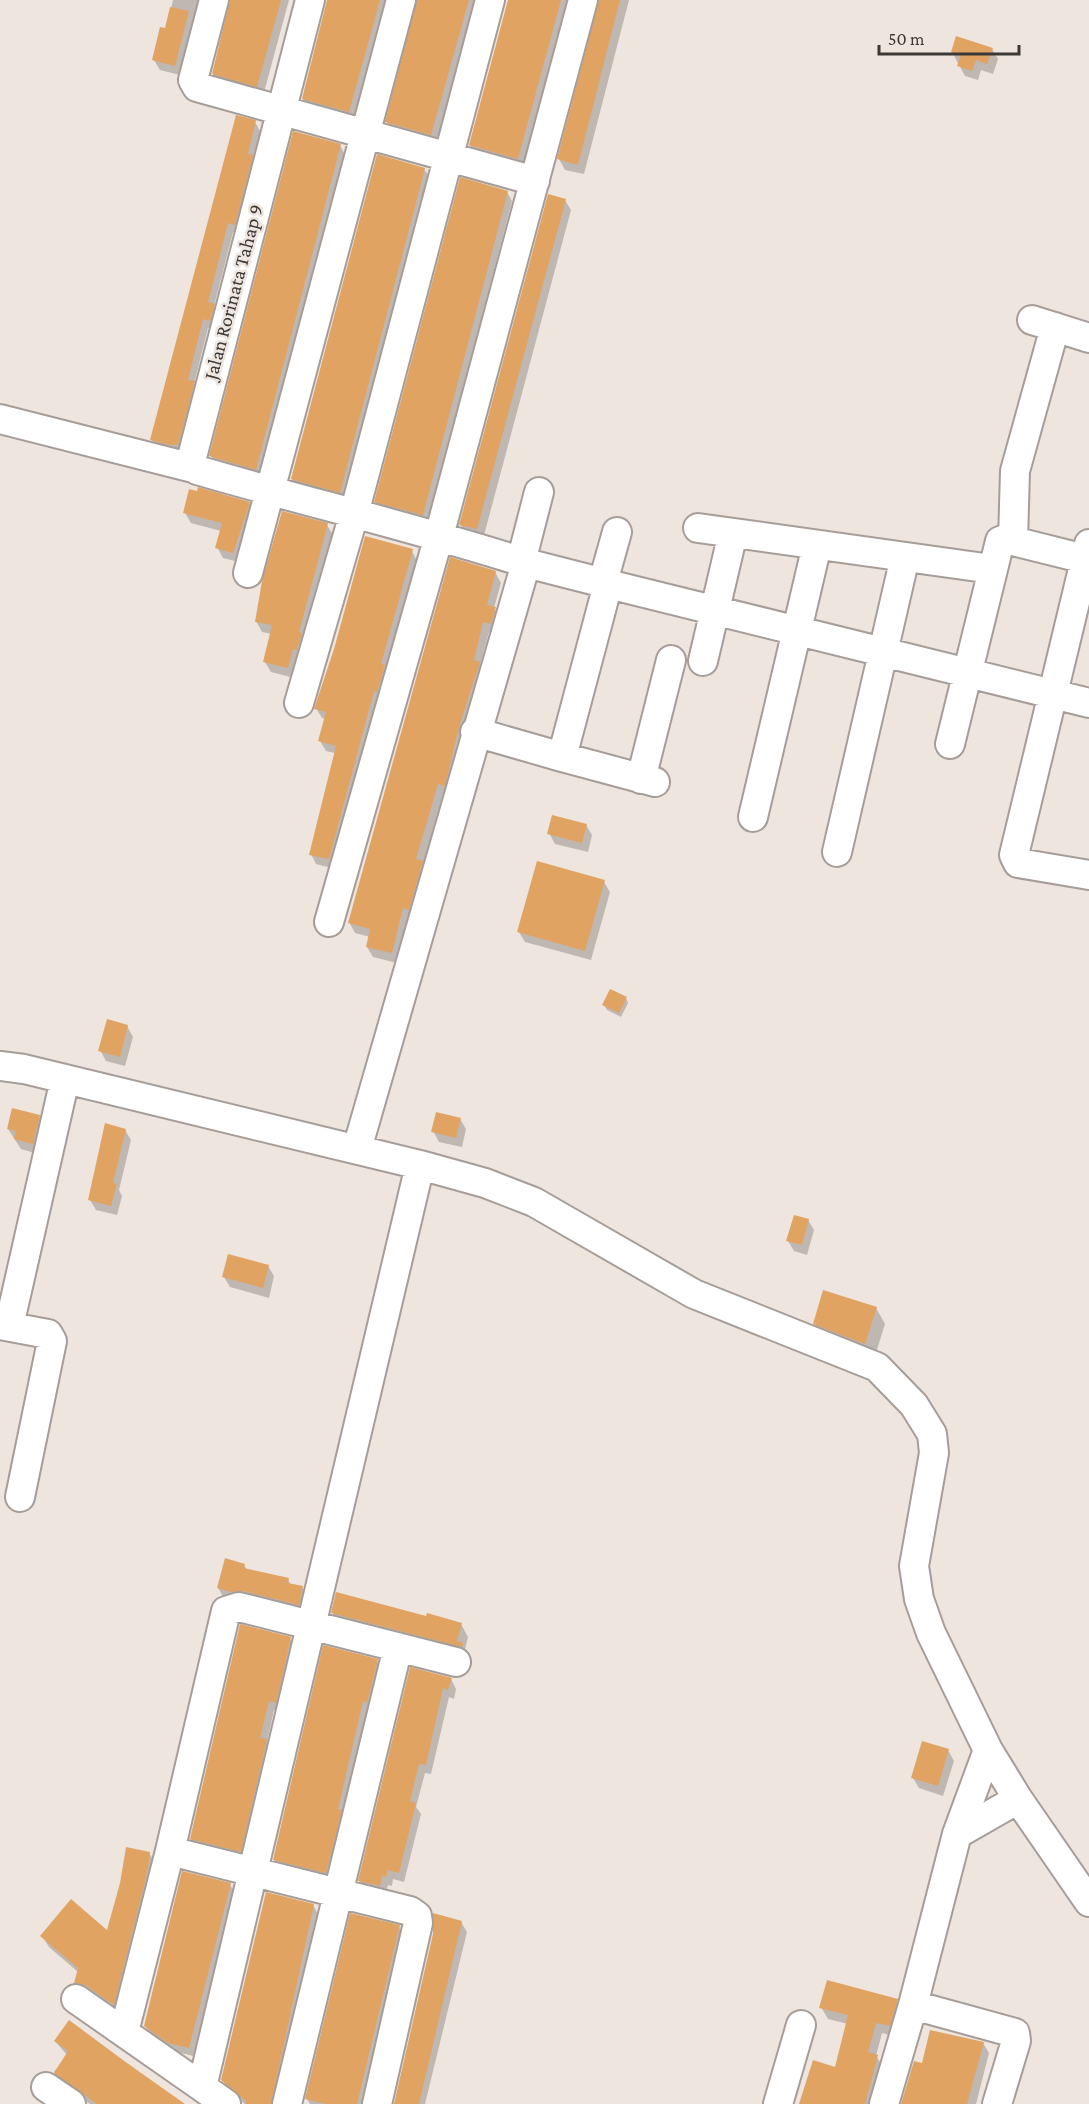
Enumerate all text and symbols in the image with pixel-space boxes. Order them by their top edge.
scale bar [879,18,1018,56]
text: 50 m [888,29,925,49]
street label: Jalan Rorinata Tahap 9 [198,202,268,384]

